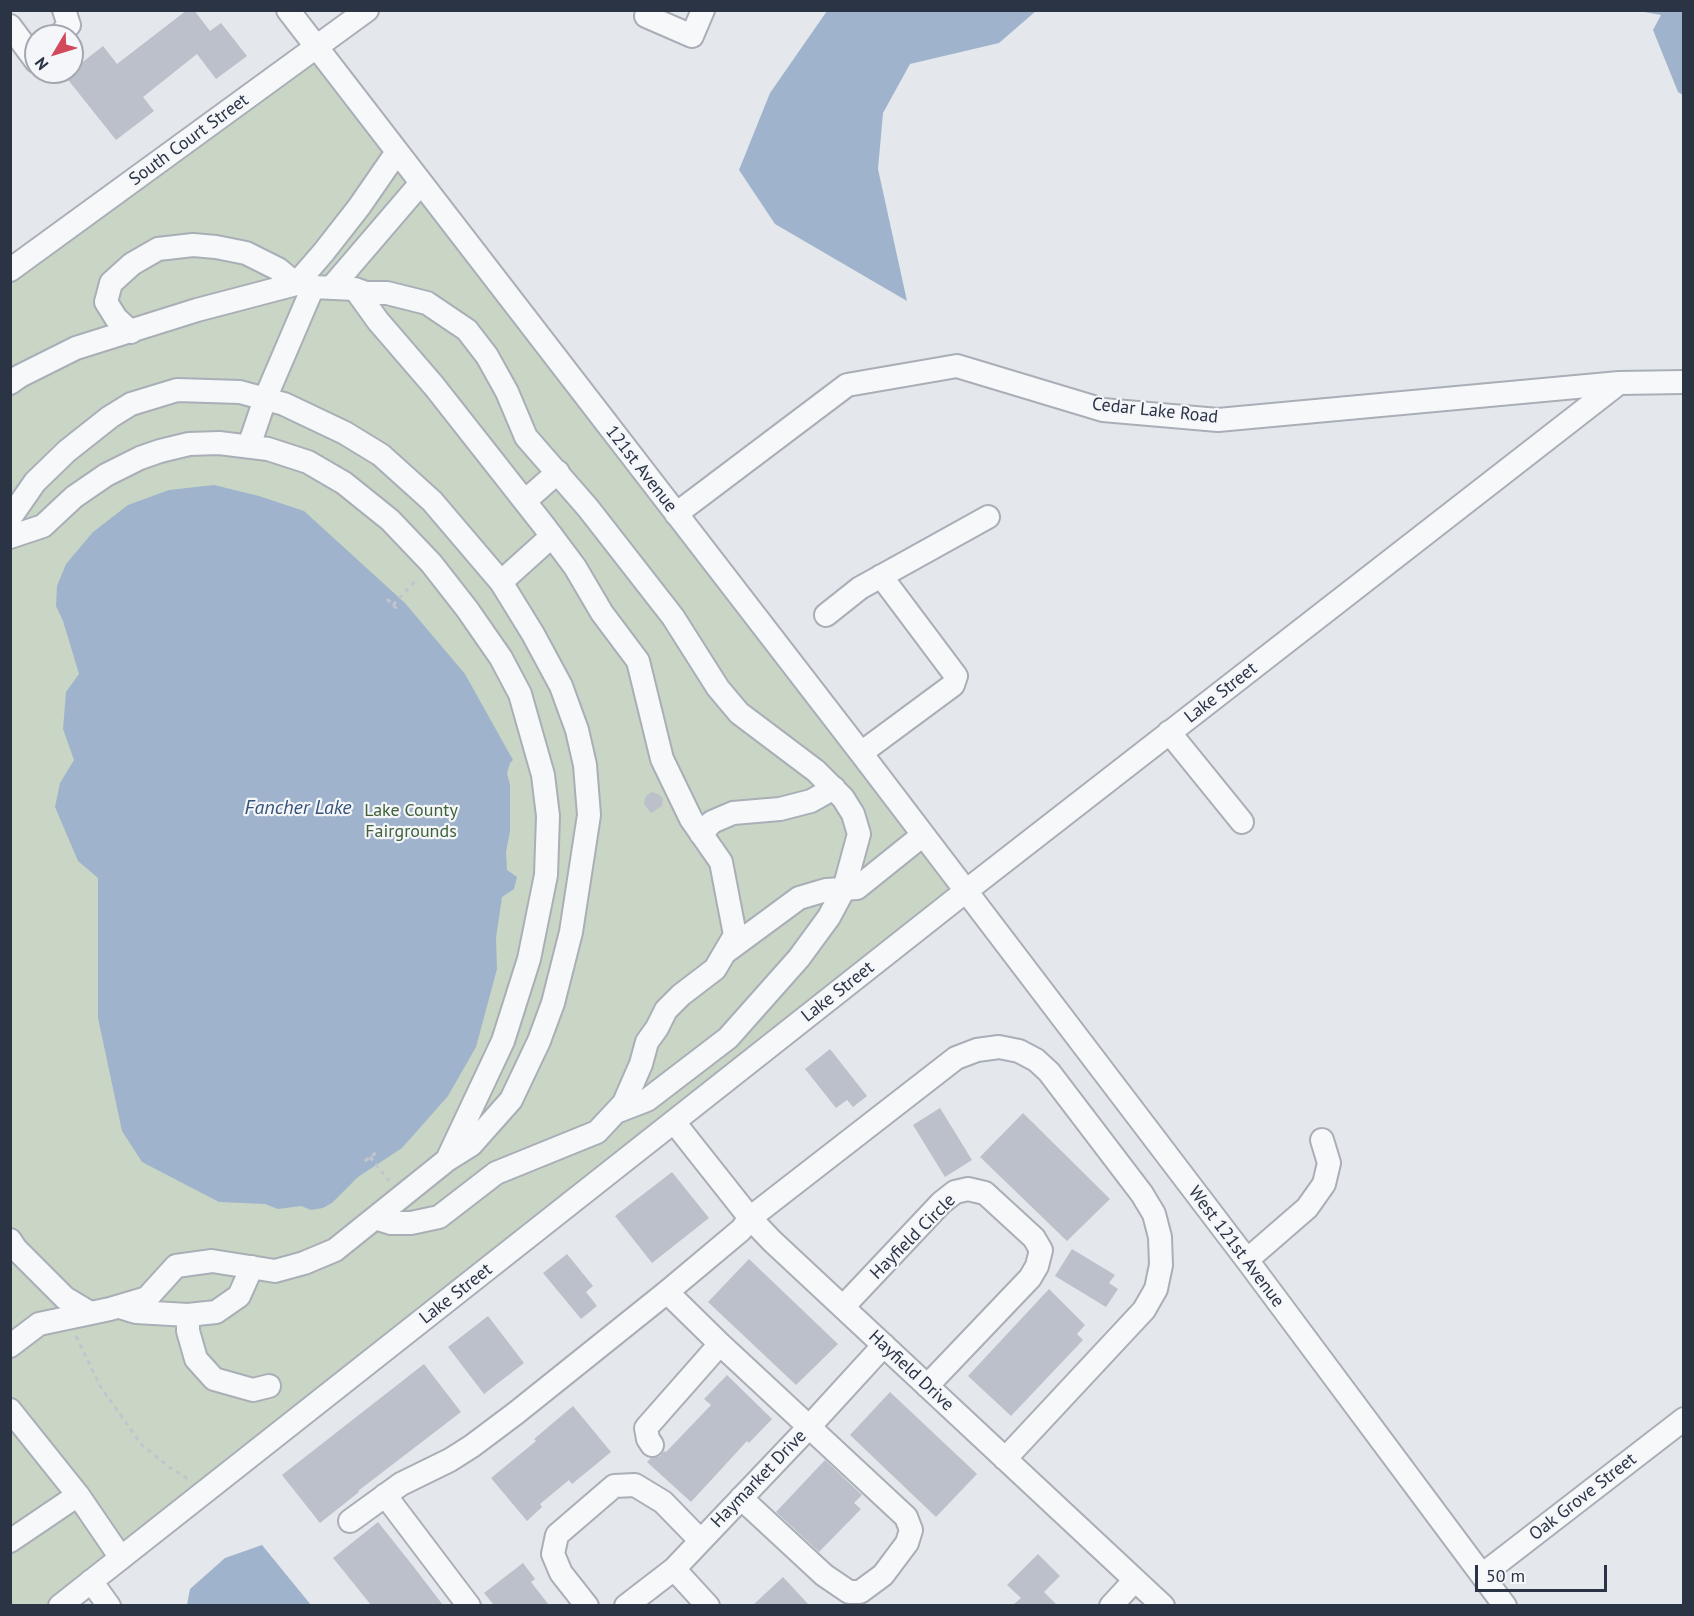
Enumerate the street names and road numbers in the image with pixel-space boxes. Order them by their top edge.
street label: South Court Street [125,89,253,191]
street label: Cedar Lake Road [1091,394,1219,428]
street label: 121st Avenue [600,421,682,517]
street label: Lake Street [1180,658,1262,728]
street label: Lake Street [797,957,879,1027]
street label: West 121st Avenue [1183,1182,1289,1312]
street label: Hayfield Circle [866,1190,960,1284]
street label: Lake Street [415,1259,497,1329]
street label: Hayfield Drive [864,1326,958,1416]
street label: Haymarket Drive [707,1426,811,1532]
street label: Oak Grove Street [1525,1449,1641,1545]

